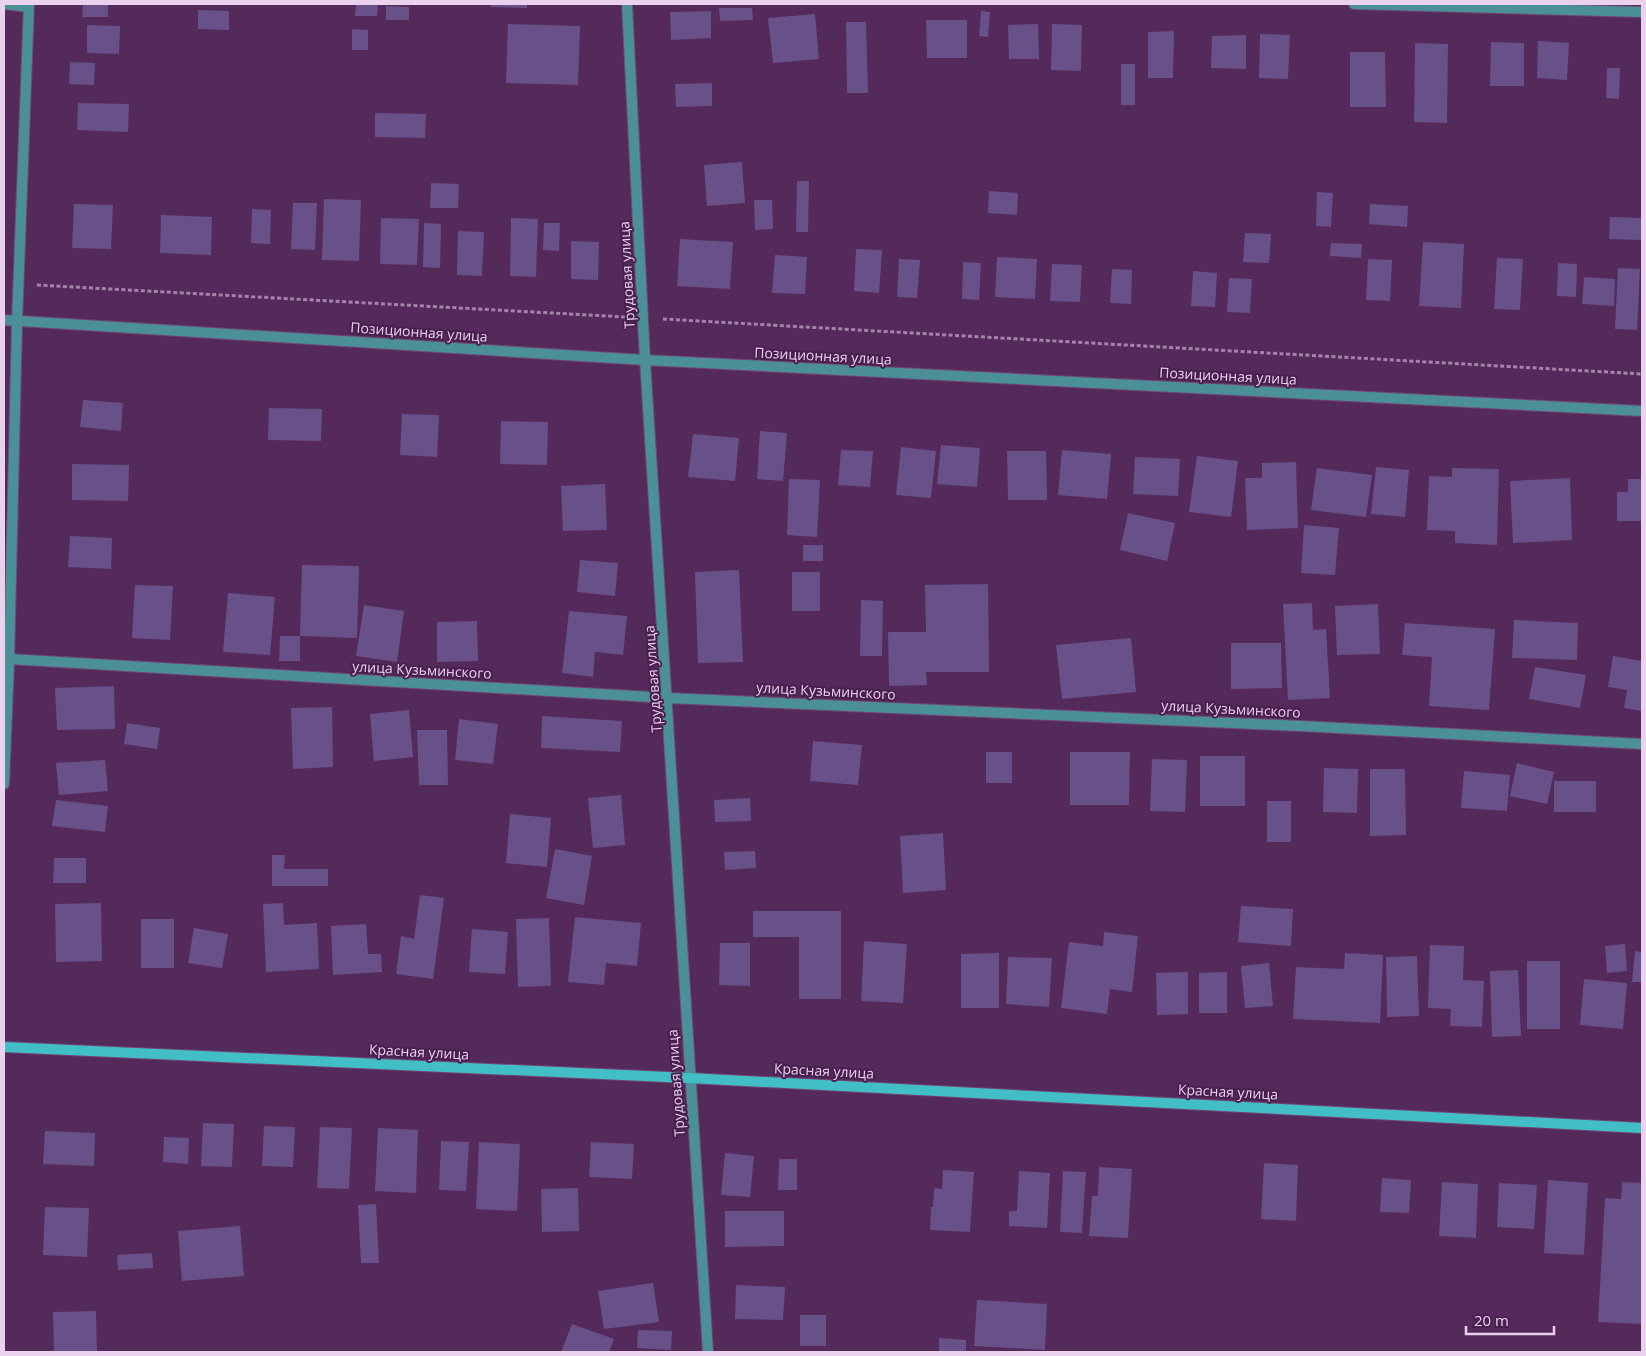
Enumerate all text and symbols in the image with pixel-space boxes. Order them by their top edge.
street label: Трудовая улица [614,221,639,329]
street label: Позиционная улица [350,317,488,346]
street label: Позиционная улица [754,342,892,369]
street label: Позиционная улица [1159,362,1297,389]
street label: Трудовая улица [639,625,666,733]
street label: улица Кузьминского [352,656,492,683]
street label: улица Кузьминского [756,677,896,704]
street label: улица Кузьминского [1161,695,1301,722]
street label: Трудовая улица [662,1029,689,1137]
street label: Красная улица [369,1039,470,1064]
street label: Красная улица [774,1058,875,1083]
street label: Красная улица [1178,1079,1279,1104]
scale bar [1466,1304,1554,1336]
text: 20 m [1474,1310,1509,1330]

